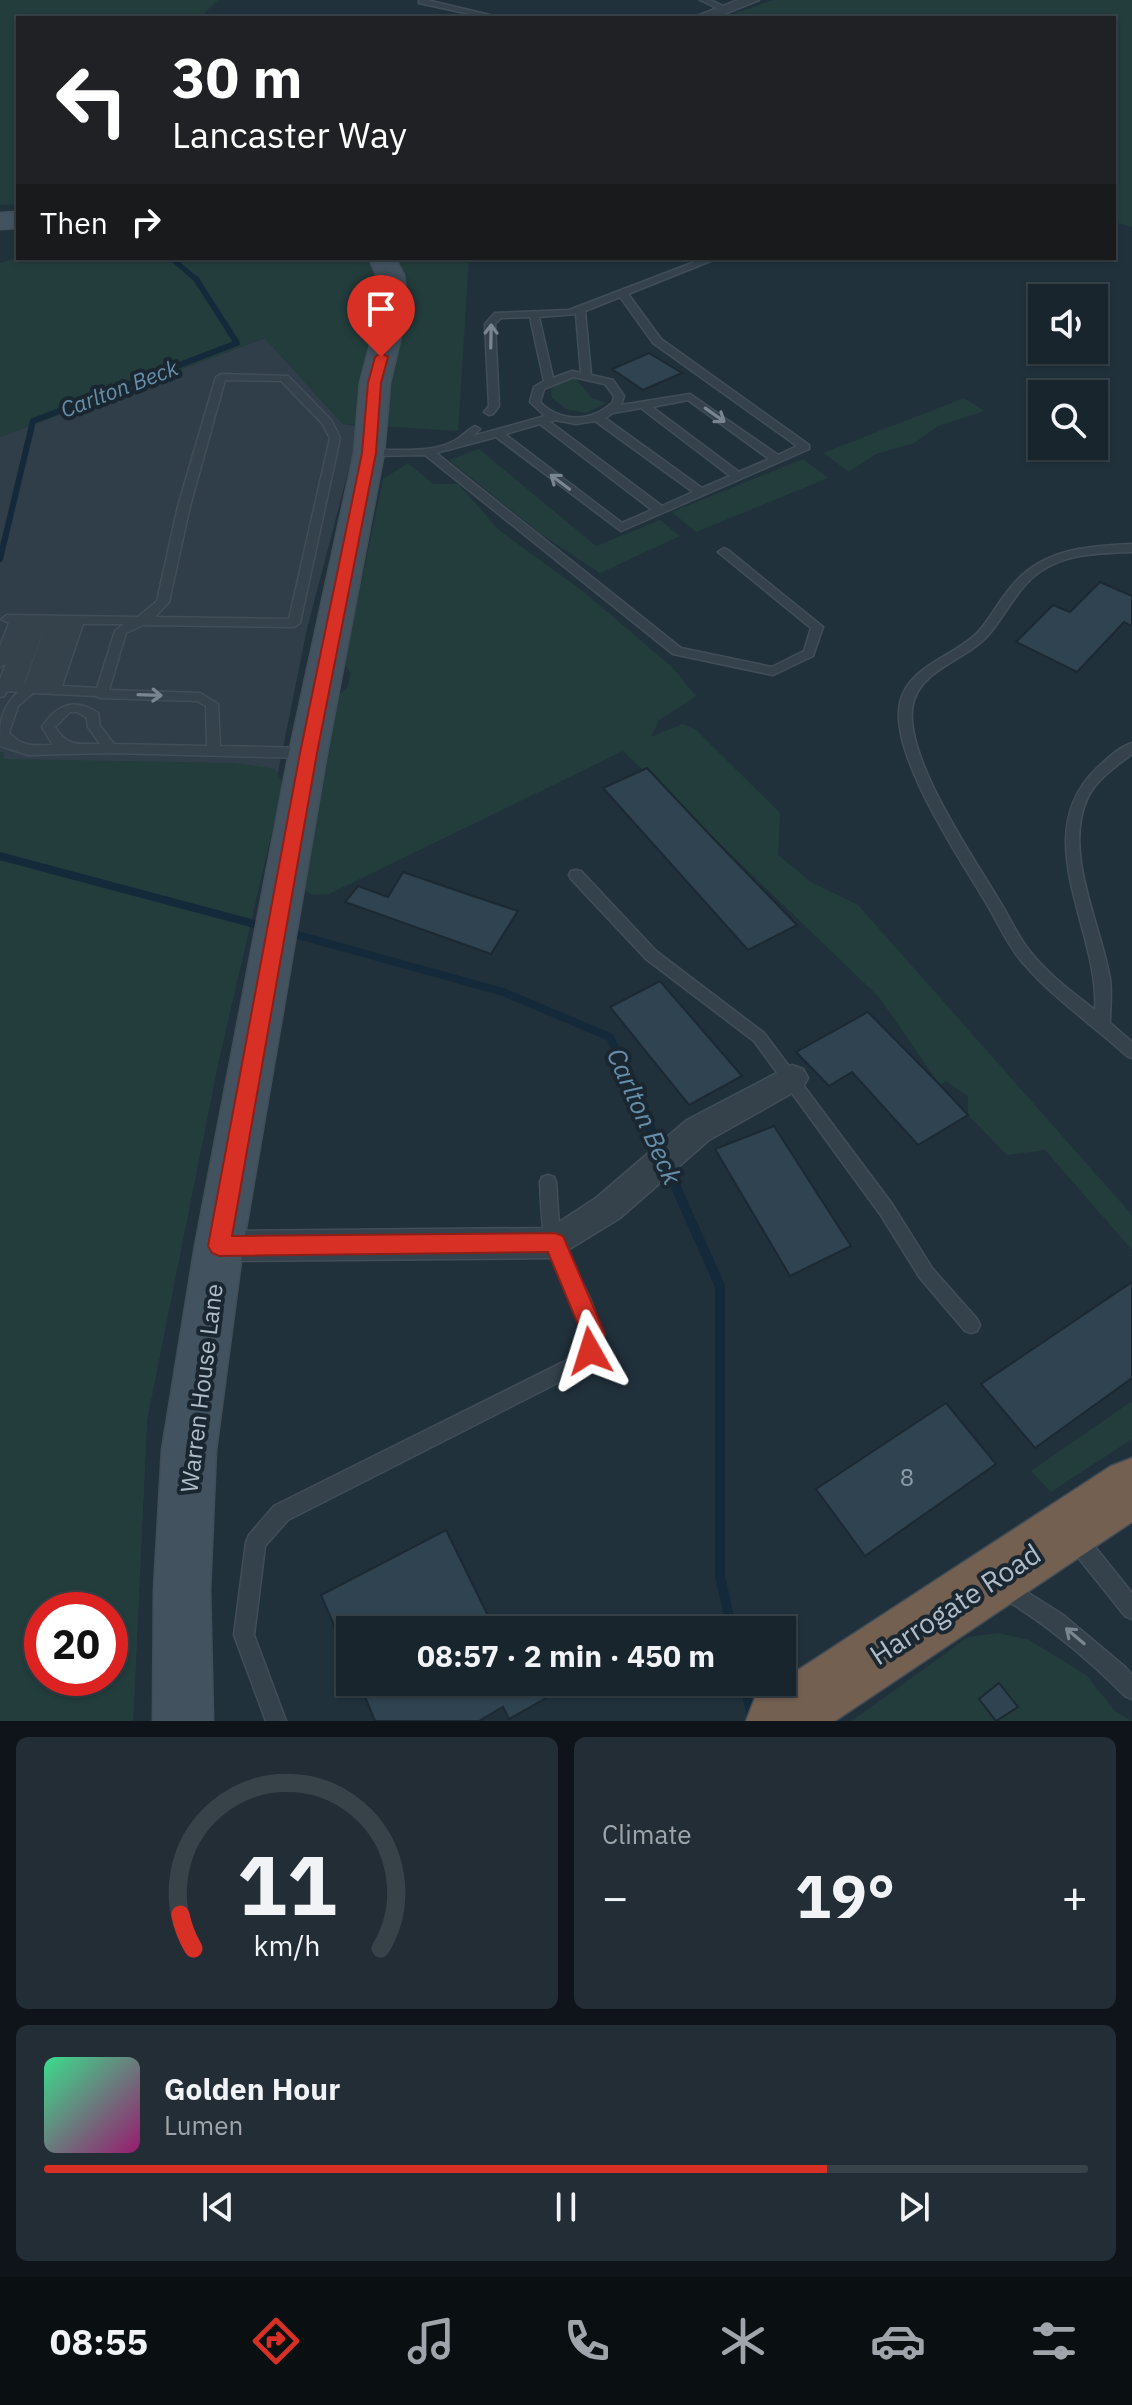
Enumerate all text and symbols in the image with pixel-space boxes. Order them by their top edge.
text: 30 m [172,41,302,113]
icon: left [40,48,144,152]
text: Lancaster Way [172,111,407,158]
icon: right [124,200,168,244]
text: Then [40,203,108,242]
pin [347,275,415,357]
map controls [1028,284,1108,460]
button: sound [1028,284,1108,364]
icon: arrive [359,287,403,331]
one-way arrow [483,323,499,350]
water label: Carlton Beck [56,352,182,424]
button: search [1028,380,1108,460]
one-way arrow [703,407,725,423]
one-way arrow [550,473,571,490]
one-way arrow [136,688,163,703]
water label: Carlton Beck [600,1042,690,1190]
street label: Warren House Lane [172,1282,230,1494]
position arrow [548,1309,632,1393]
house number: 8 [900,1461,914,1493]
street label: Harrogate Road [862,1535,1048,1673]
speed limit sign: 20 [24,1592,128,1696]
one-way arrow [1066,1627,1086,1645]
text: 08:57 · 2 min · 450 m [417,1636,715,1675]
text: Climate [602,1817,692,1851]
text: 11 [237,1830,337,1938]
text: 19° [795,1856,895,1935]
text: − [602,1868,628,1925]
text: + [1062,1868,1088,1925]
text: km/h [253,1927,321,1964]
text: Golden Hour [164,2069,340,2108]
text: Lumen [164,2108,243,2142]
icon: previous [196,2185,240,2229]
icon: pause [544,2185,588,2229]
icon: next [892,2185,936,2229]
icon: directions [248,2313,304,2369]
icon: music [403,2313,459,2369]
icon: phone [559,2313,615,2369]
icon: climate [715,2313,771,2369]
icon: car [870,2313,926,2369]
icon: filters [1026,2313,1082,2369]
text: 08:55 [50,2318,148,2365]

